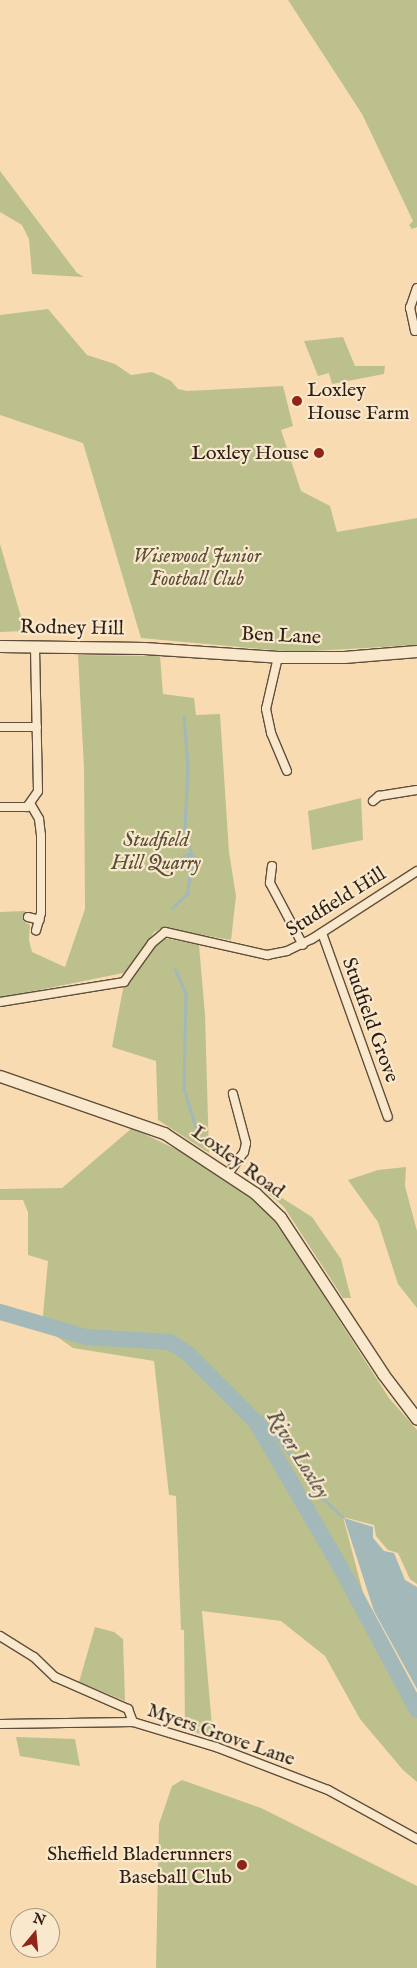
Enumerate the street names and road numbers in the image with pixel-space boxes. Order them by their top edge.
street label: Rodney Hill [20,615,124,641]
street label: Ben Lane [240,622,322,650]
street label: Studfield Hill [282,862,390,942]
street label: Studfield Grove [336,954,404,1086]
street label: Loxley Road [187,1120,289,1204]
street label: Myers Grove Lane [144,1698,298,1772]

